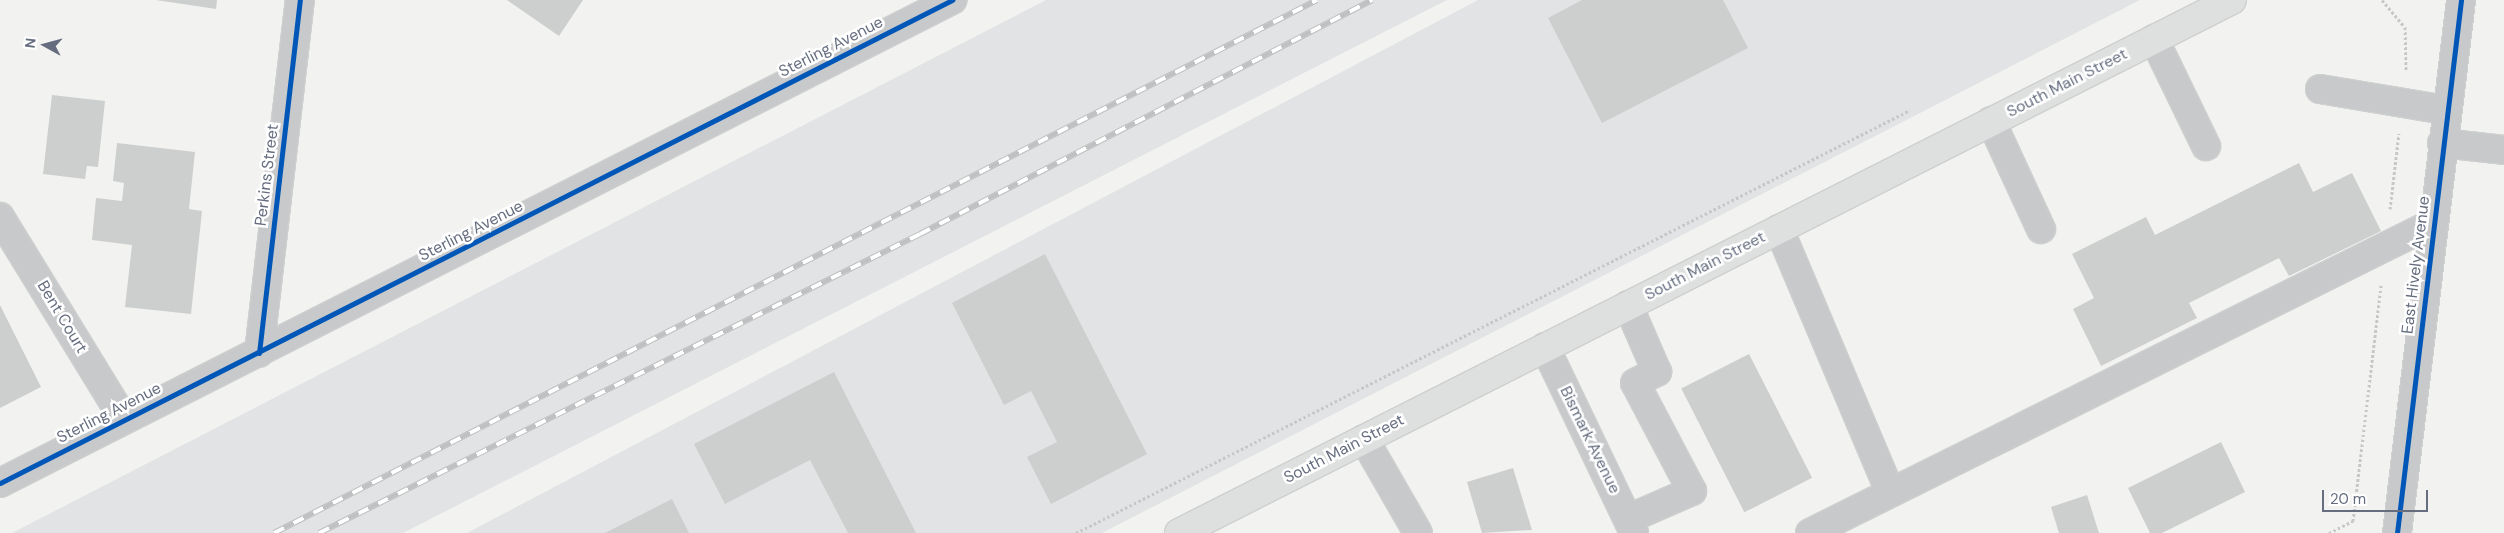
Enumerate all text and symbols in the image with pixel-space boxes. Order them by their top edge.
street label: Sterling Avenue [776,12,886,82]
north arrow [20,20,70,70]
text: N [21,37,40,49]
street label: South Main Street [2004,44,2130,122]
street label: Perkins Street [251,123,283,227]
street label: East Hively Avenue [2398,195,2434,335]
street label: Sterling Avenue [416,196,526,266]
street label: South Main Street [1642,227,1768,305]
street label: Bent Court [33,277,91,357]
street label: Sterling Avenue [54,378,164,448]
street label: Bismark Avenue [1556,383,1624,497]
street label: South Main Street [1281,410,1407,488]
scale bar [2324,480,2430,512]
text: 20 m [2330,489,2366,509]

